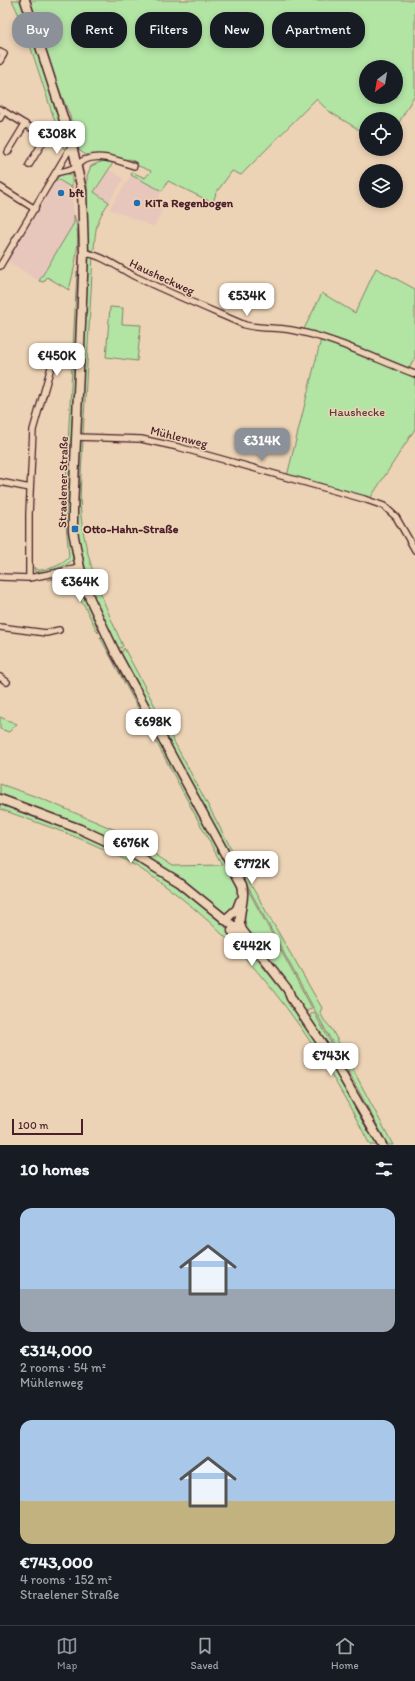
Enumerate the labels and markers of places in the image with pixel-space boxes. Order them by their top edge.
pin: €308K [29,121,85,155]
place label: bft [69,186,84,200]
marker: bft [56,188,66,198]
place label: KiTa Regenbogen [145,196,234,211]
marker: KiTa Regenbogen [132,198,142,208]
pin: €534K [219,283,275,317]
pin: €450K [29,343,85,377]
pin: €314K [234,428,290,462]
place label: Otto-Hahn-Straße [83,522,179,536]
marker: Otto-Hahn-Straße [70,524,80,534]
pin: €364K [52,569,108,603]
pin: €698K [125,709,181,743]
pin: €676K [103,830,159,864]
pin: €772K [224,851,280,885]
pin: €442K [224,933,280,967]
pin: €743K [303,1043,359,1077]

